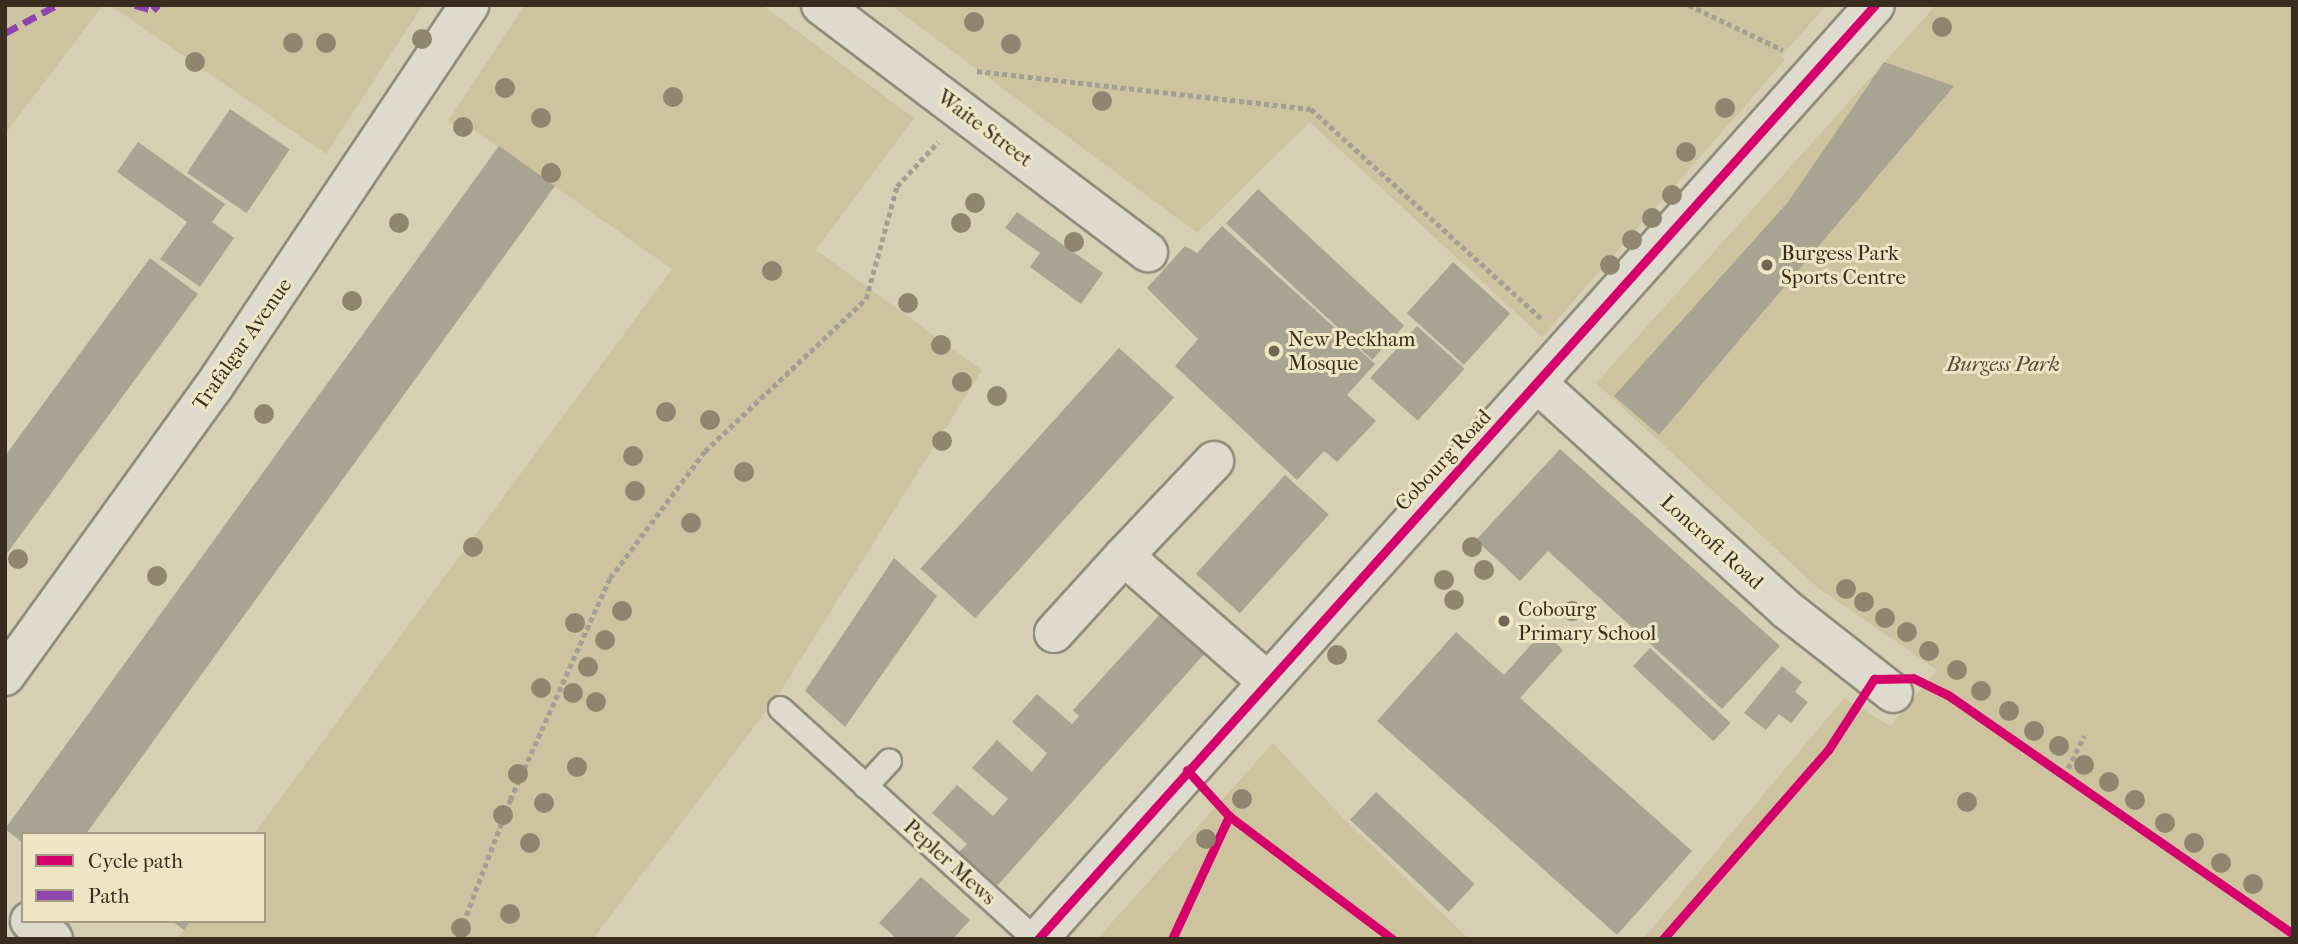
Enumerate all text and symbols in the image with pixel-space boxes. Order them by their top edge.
street label: Waite Street [932,84,1038,172]
place label: Burgess Park Sports Centre [1781,240,1906,290]
marker: Burgess Park Sports Centre [1759,257,1775,273]
street label: Trafalgar Avenue [187,273,297,415]
place label: New Peckham Mosque [1288,326,1415,376]
marker: New Peckham Mosque [1266,343,1282,359]
park label: Burgess Park [1946,351,2060,377]
street label: Cobourg Road [1390,404,1496,516]
street label: Loncroft Road [1655,489,1769,595]
place label: Cobourg Primary School [1518,596,1656,646]
marker: Cobourg Primary School [1496,613,1512,629]
street label: Pepler Mews [899,814,1001,910]
legend [21,832,266,923]
text: Cycle path [88,849,183,873]
text: Path [88,884,129,908]

